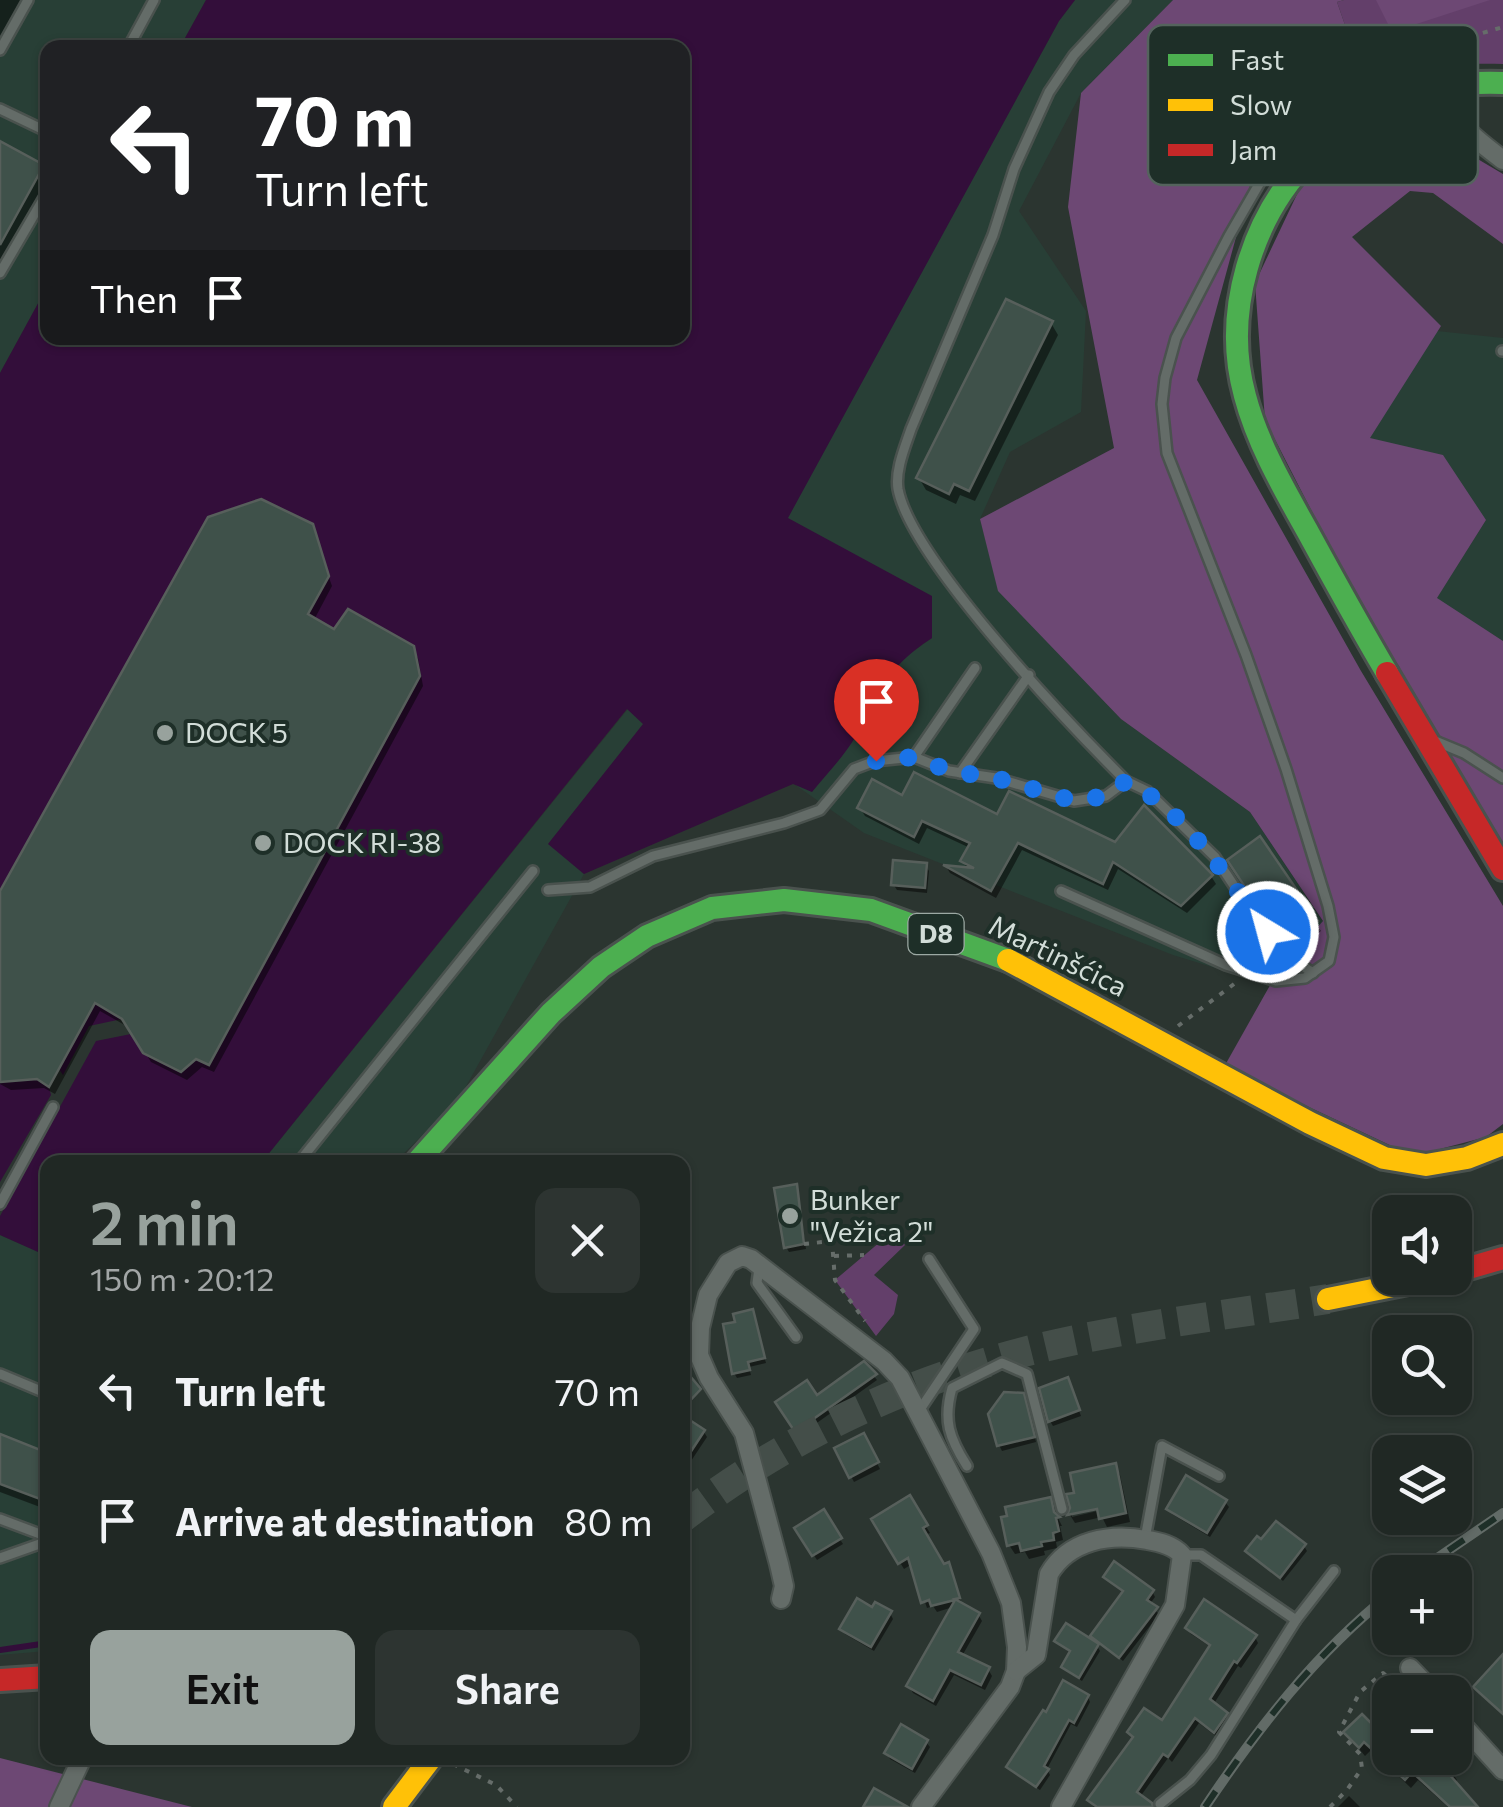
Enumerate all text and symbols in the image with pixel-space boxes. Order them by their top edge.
legend [1148,25,1478,185]
text: Fast [1230,42,1284,76]
text: 70 m [255,75,414,160]
icon: left [90,80,220,210]
text: Slow [1230,87,1292,121]
text: Jam [1230,132,1277,166]
text: Turn left [255,160,429,215]
icon: arrive [198,270,253,325]
text: Then [90,274,178,321]
pin [834,659,919,762]
icon: arrive [849,674,904,729]
place label: DOCK 5 [185,715,288,749]
marker: DOCK 5 [154,722,176,744]
place label: DOCK RI-38 [283,825,441,859]
marker: DOCK RI-38 [252,832,274,854]
position arrow [1216,880,1320,984]
street label: Martinšćica [984,907,1133,1003]
road number: D8 [908,914,964,954]
place label: Bunker "Vežica 2" [810,1182,933,1248]
text: 2 min [90,1184,239,1257]
button: close [535,1188,640,1293]
map controls [1372,1195,1472,1775]
button: sound [1372,1195,1472,1295]
marker: Bunker "Vežica 2" [779,1205,801,1227]
text: 150 m · 20:12 [90,1258,274,1298]
button: search [1372,1315,1472,1415]
icon: left [90,1363,145,1418]
text: Turn left [175,1367,326,1414]
text: 70 m [555,1367,640,1414]
button: layers [1372,1435,1472,1535]
icon: arrive [90,1493,145,1548]
text: Arrive at destination [175,1497,534,1544]
text: 80 m [564,1497,653,1544]
button: + [1372,1555,1472,1655]
button: Exit [90,1630,355,1745]
button: Share [375,1630,640,1745]
button: − [1372,1675,1472,1775]

